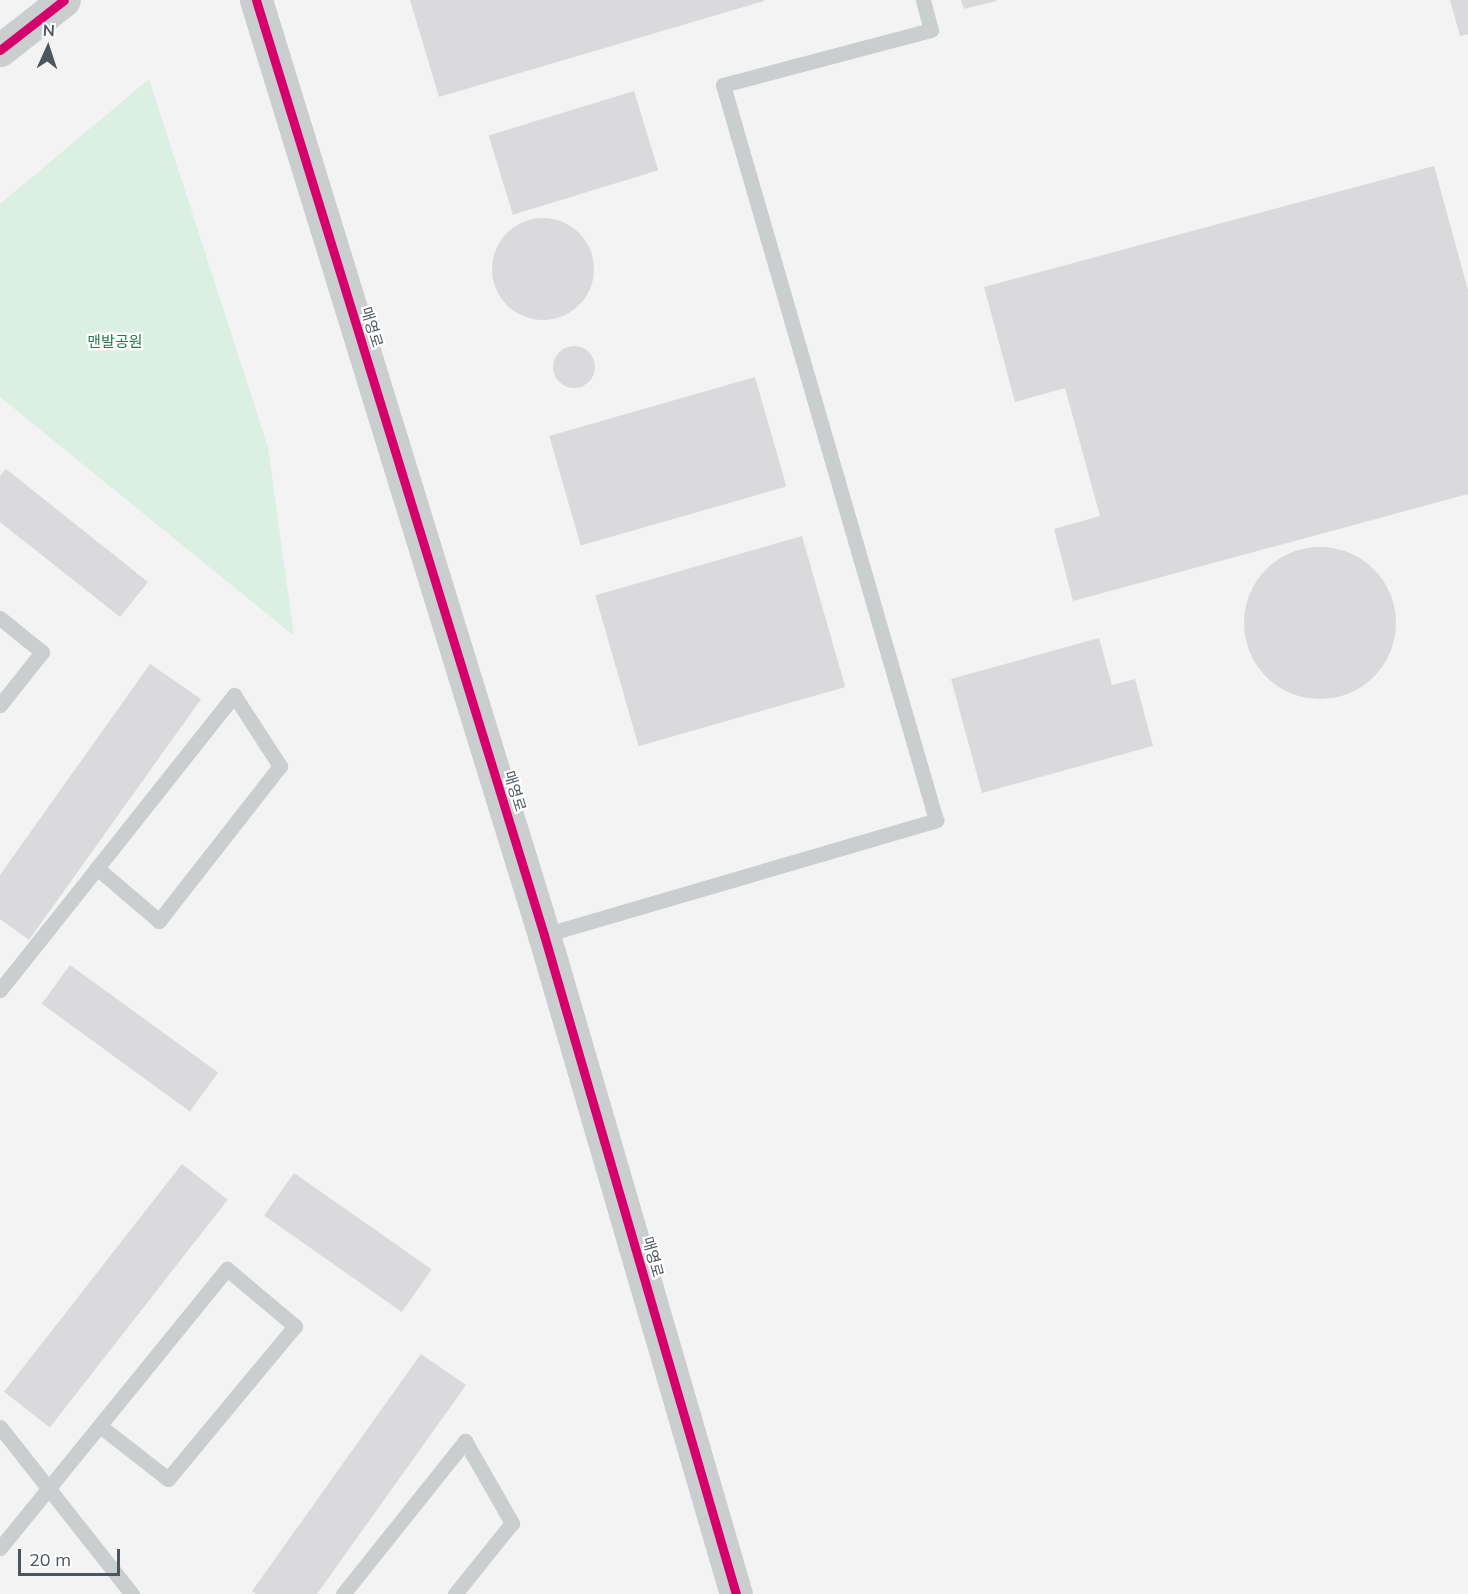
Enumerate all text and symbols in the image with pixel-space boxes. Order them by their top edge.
north arrow [18,18,78,78]
text: N [42,20,56,40]
street label: 매영로 [357,305,387,349]
park label: 맨발공원 [87,333,143,351]
street label: 매영로 [500,769,530,813]
street label: 매영로 [639,1235,667,1279]
scale bar [21,1537,123,1575]
text: 20 m [29,1548,71,1571]

